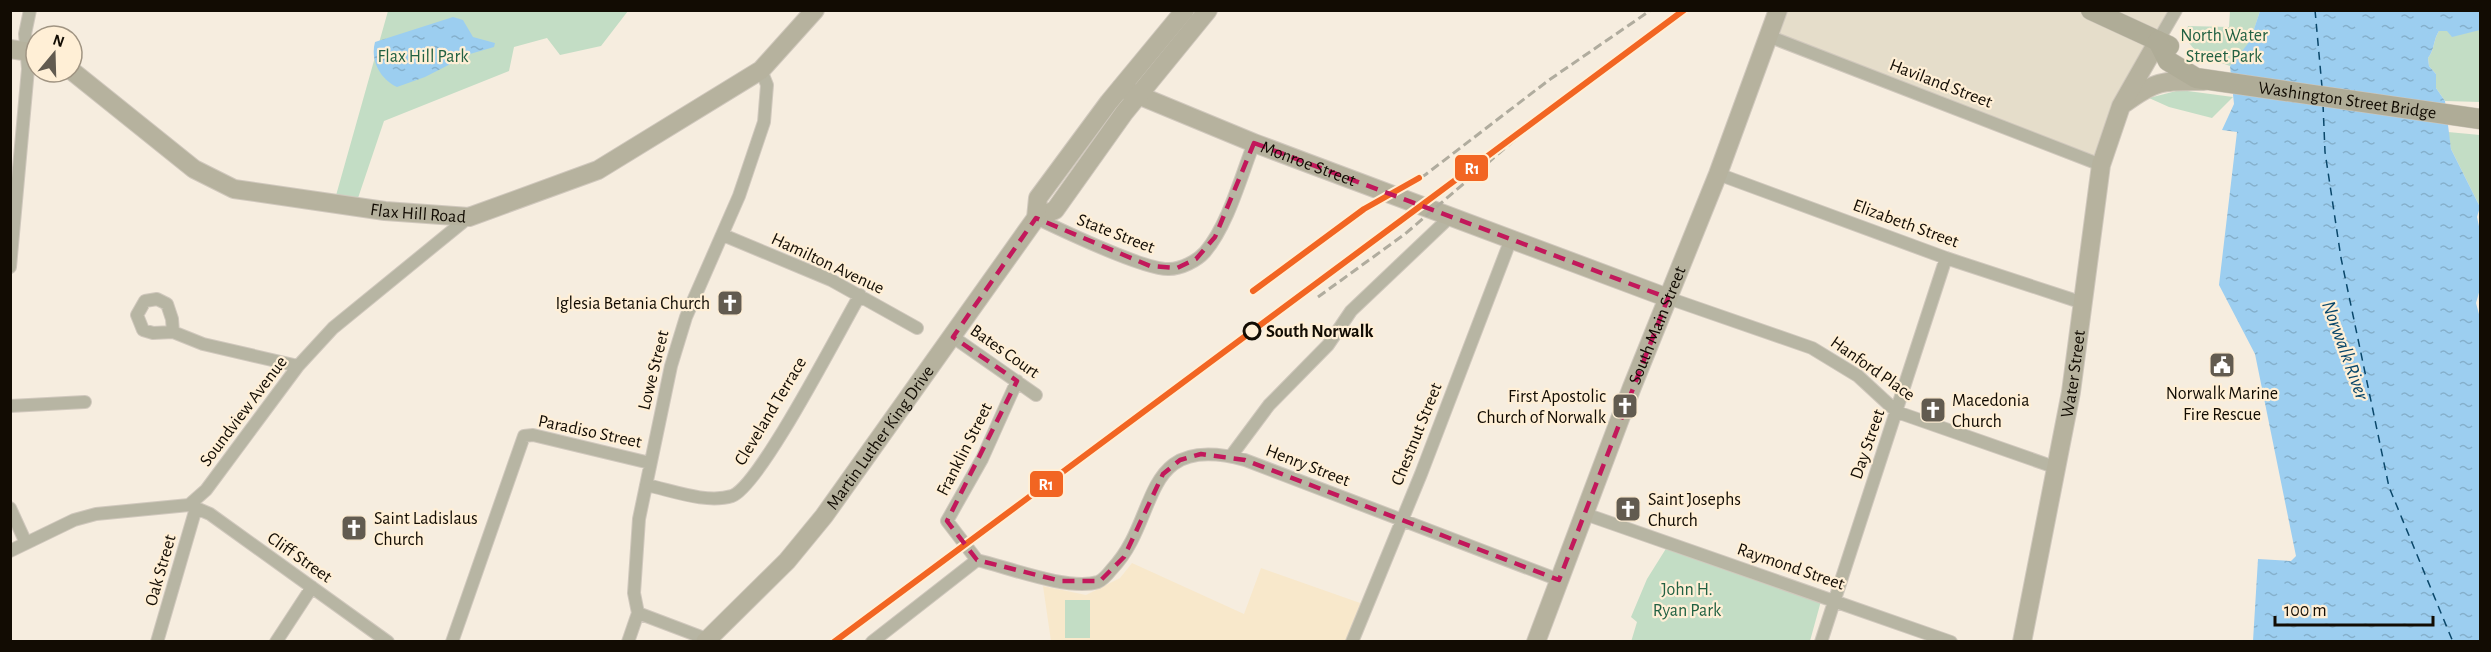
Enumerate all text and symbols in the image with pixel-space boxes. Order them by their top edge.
north arrow [24,24,84,84]
park label: North Water Street Park [2180,27,2268,66]
text: N [51,31,66,50]
park label: Flax Hill Park [378,48,469,66]
street label: Haviland Street [1887,56,1995,112]
street label: Washington Street Bridge [2257,79,2437,123]
street label: Monroe Street [1258,138,1358,190]
line badge: R1 [1454,154,1489,182]
text: R1 [1464,161,1480,177]
street label: Elizabeth Street [1850,196,1961,251]
street label: Flax Hill Road [369,201,466,227]
street label: State Street [1074,211,1157,257]
street label: Hamilton Avenue [768,230,887,298]
street label: South Main Street [1626,264,1690,387]
church icon: Iglesia Betania Church [715,288,745,318]
place label: Iglesia Betania Church [555,295,710,313]
water label: Norwalk River [2318,298,2372,403]
street label: Bates Court [967,322,1042,382]
marker: South Norwalk [1243,322,1261,340]
place label: South Norwalk [1266,323,1373,341]
street label: Lowe Street [635,328,673,412]
street label: Water Street [2058,329,2089,419]
street label: Hanford Place [1827,333,1918,404]
public building icon: Norwalk Marine Fire Rescue [2207,350,2237,380]
street label: Soundview Avenue [197,353,291,470]
street label: Cleveland Terrace [732,354,810,469]
street label: Martin Luther King Drive [824,363,938,513]
street label: Chestnut Street [1388,380,1446,488]
place label: Norwalk Marine Fire Rescue [2166,385,2278,424]
place label: First Apostolic Church of Norwalk [1477,388,1607,427]
church icon: First Apostolic Church of Norwalk [1610,391,1640,421]
place label: Macedonia Church [1952,392,2030,431]
church icon: Macedonia Church [1918,395,1948,425]
street label: Franklin Street [934,400,996,499]
street label: Day Street [1848,407,1888,482]
street label: Paradiso Street [536,412,644,452]
street label: Henry Street [1263,442,1352,490]
line badge: R1 [1029,470,1064,498]
text: R1 [1038,477,1054,493]
place label: Saint Josephs Church [1648,491,1741,530]
church icon: Saint Josephs Church [1613,494,1643,524]
place label: Saint Ladislaus Church [374,510,478,549]
church icon: Saint Ladislaus Church [339,513,369,543]
street label: Cliff Street [264,529,335,587]
street label: Oak Street [142,532,180,608]
street label: Raymond Street [1735,540,1847,594]
park label: John H. Ryan Park [1653,581,1722,620]
scale bar [2275,589,2432,627]
text: 100 m [2284,602,2327,620]

